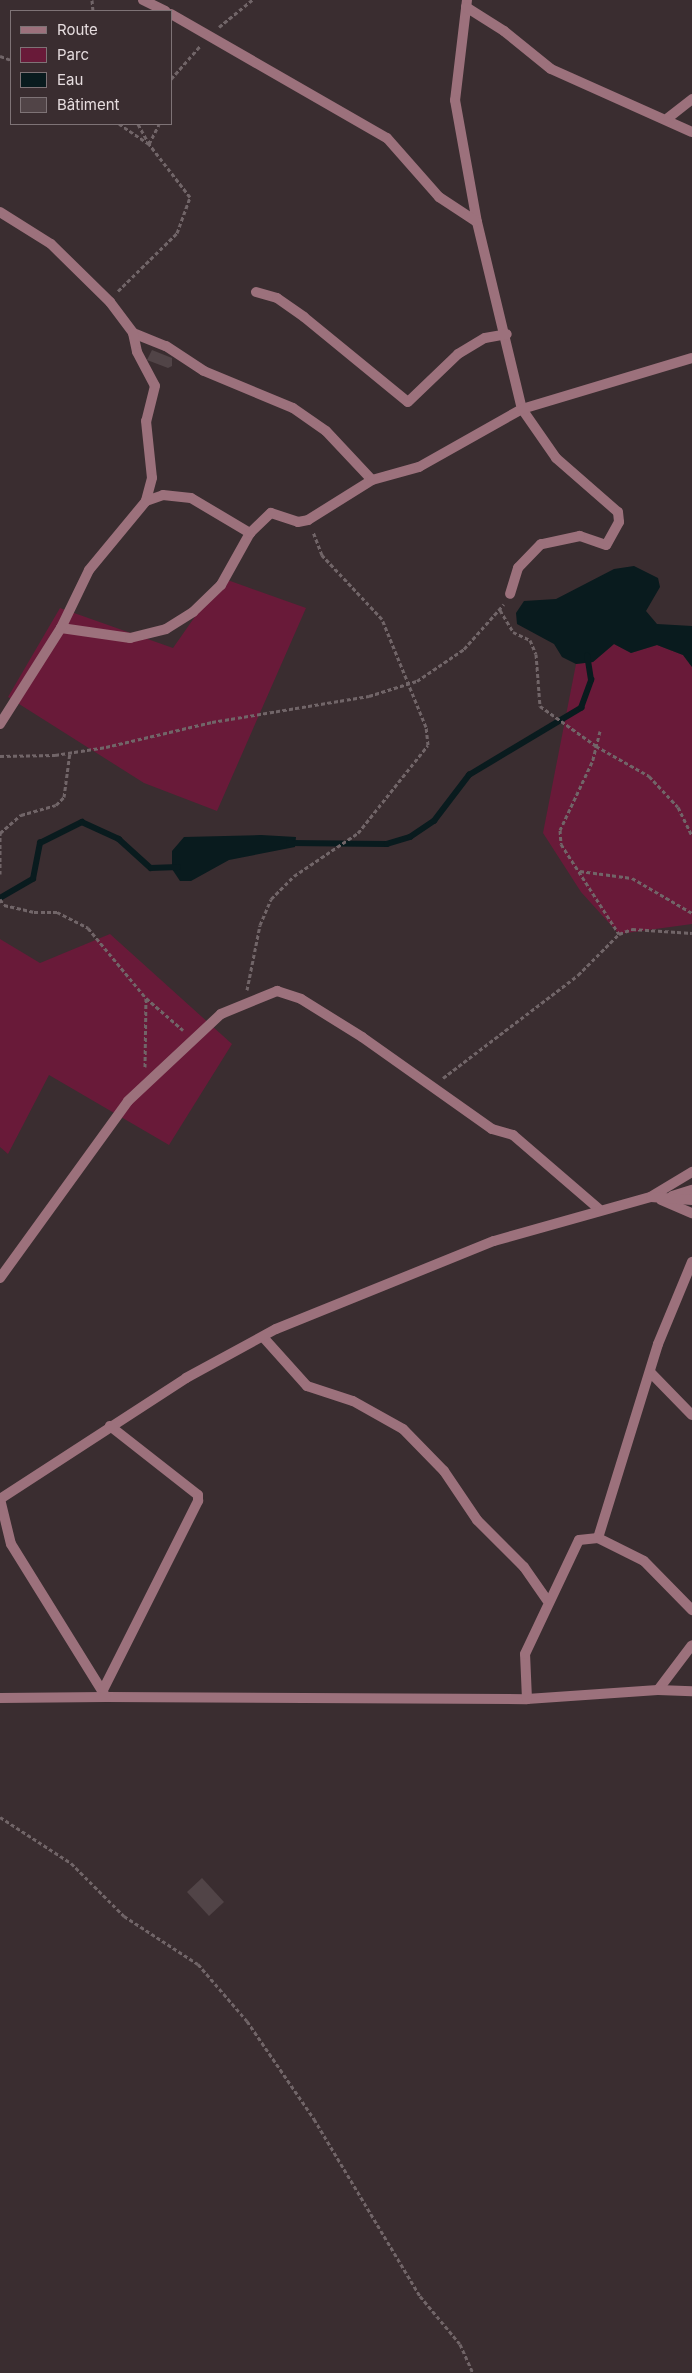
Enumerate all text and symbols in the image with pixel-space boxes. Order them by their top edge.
legend [10,10,172,125]
text: Route [57,20,98,39]
text: Parc [57,45,89,64]
text: Eau [57,70,83,89]
text: Bâtiment [57,95,119,114]

